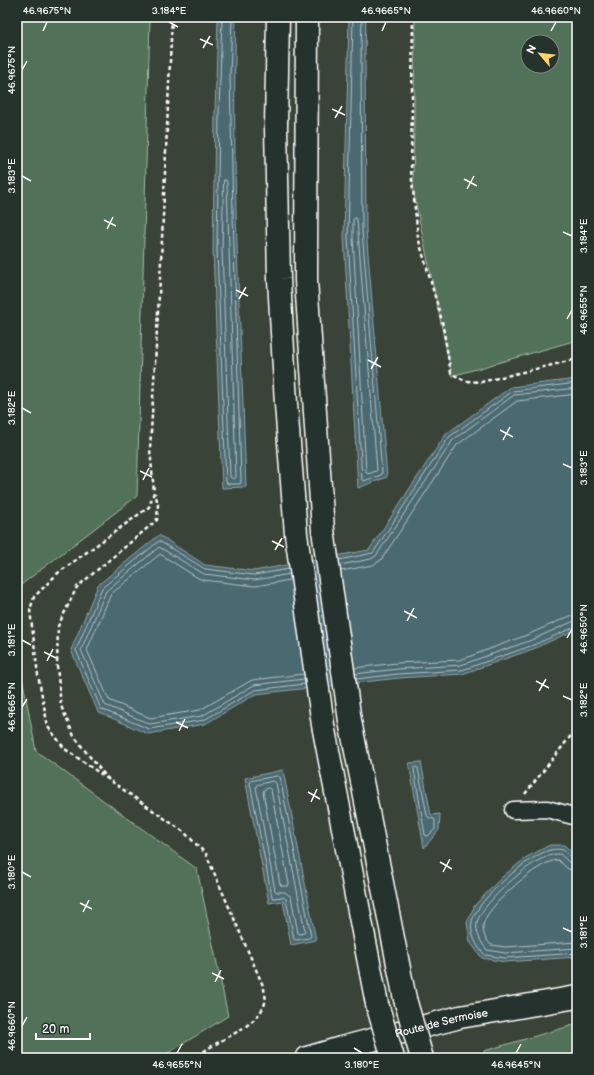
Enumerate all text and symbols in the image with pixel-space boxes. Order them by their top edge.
text: 46.9675°N [23,5,71,17]
text: 3.184°E [152,5,187,17]
text: 46.9665°N [361,5,411,17]
text: 46.9660°N [531,5,581,17]
north arrow [520,34,560,74]
text: N [524,43,539,56]
text: 46.9675°N [6,46,18,94]
text: 3.183°E [6,158,18,193]
text: 3.184°E [578,218,590,253]
text: 46.9655°N [578,285,590,335]
text: 3.182°E [6,390,18,425]
text: 3.183°E [578,450,590,485]
text: 46.9650°N [578,604,590,654]
text: 3.181°E [6,623,18,656]
text: 46.9665°N [6,682,18,732]
text: 3.182°E [578,682,590,717]
text: 3.180°E [6,854,18,889]
text: 3.181°E [578,915,590,948]
text: 46.9660°N [6,1001,18,1051]
street label: Route de Sermoise [393,1006,489,1040]
scale bar [36,1015,90,1041]
text: 20 m [42,1022,69,1037]
text: 46.9655°N [152,1059,202,1071]
text: 3.180°E [345,1059,380,1071]
text: 46.9645°N [491,1059,541,1071]

